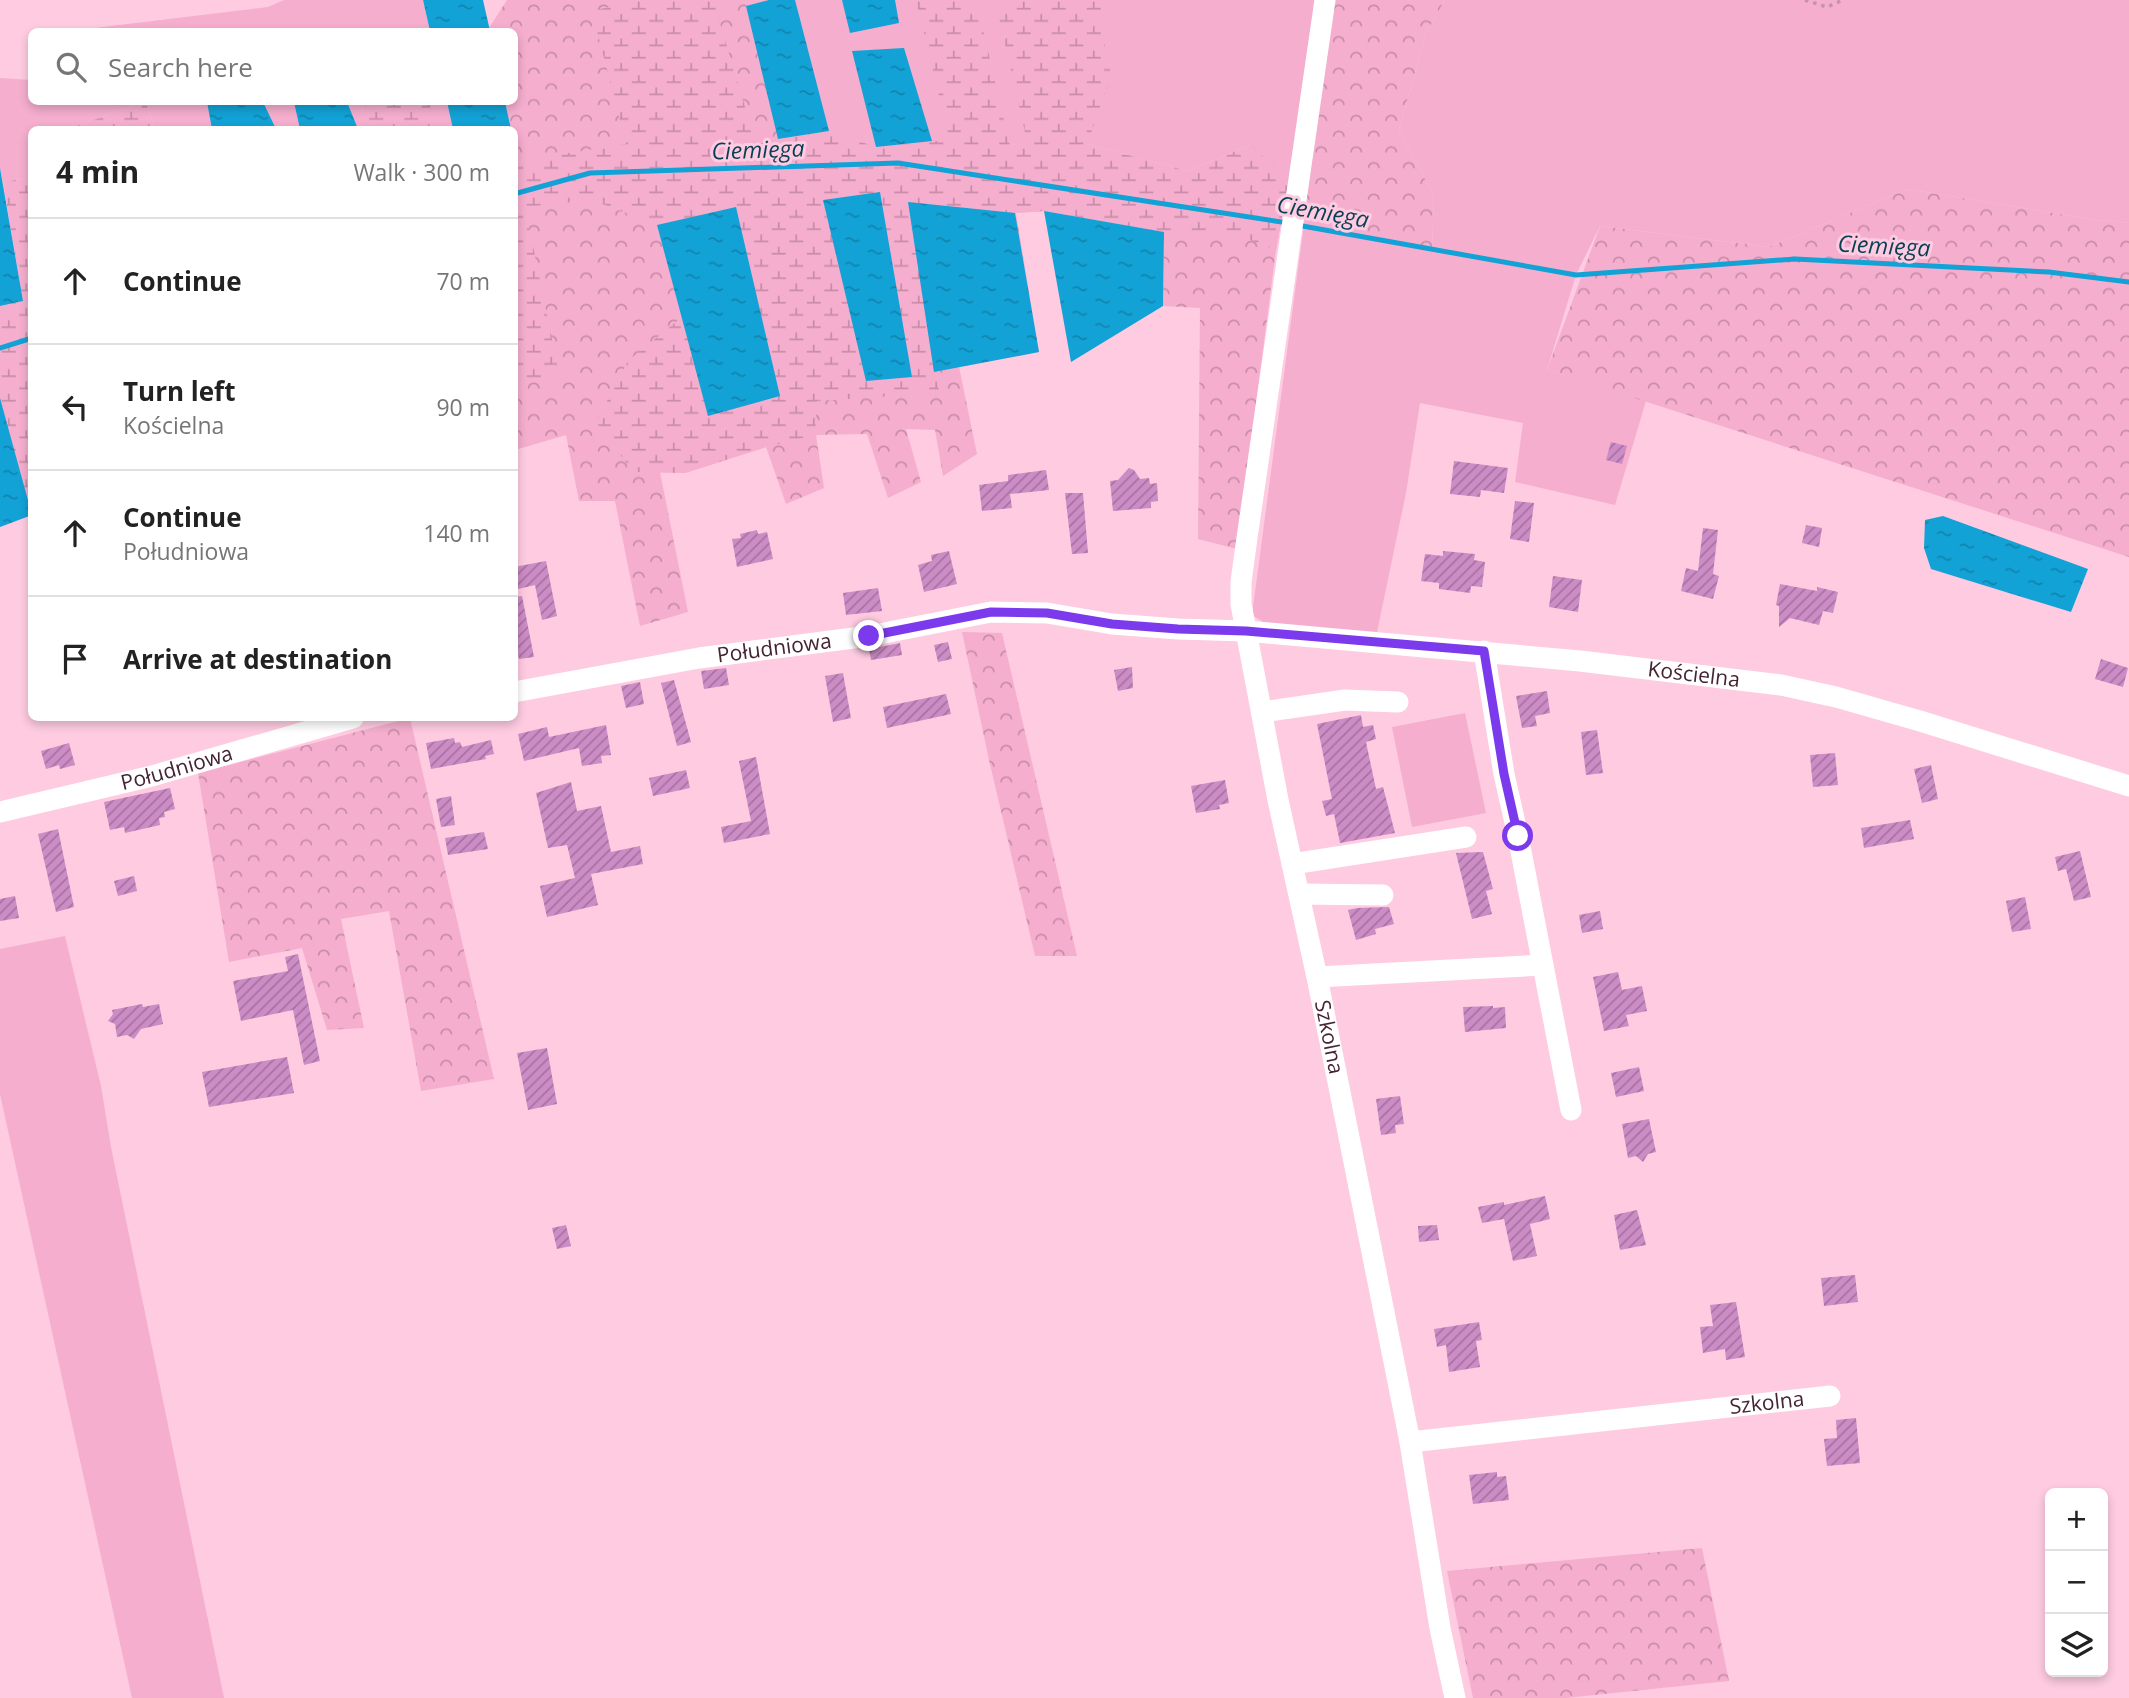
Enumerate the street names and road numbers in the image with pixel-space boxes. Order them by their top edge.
street label: Południowa [715,626,833,669]
street label: Kościelna [1646,654,1742,693]
street label: Południowa [118,738,236,796]
street label: Szkolna [1309,997,1351,1076]
street label: Szkolna [1728,1384,1806,1420]

